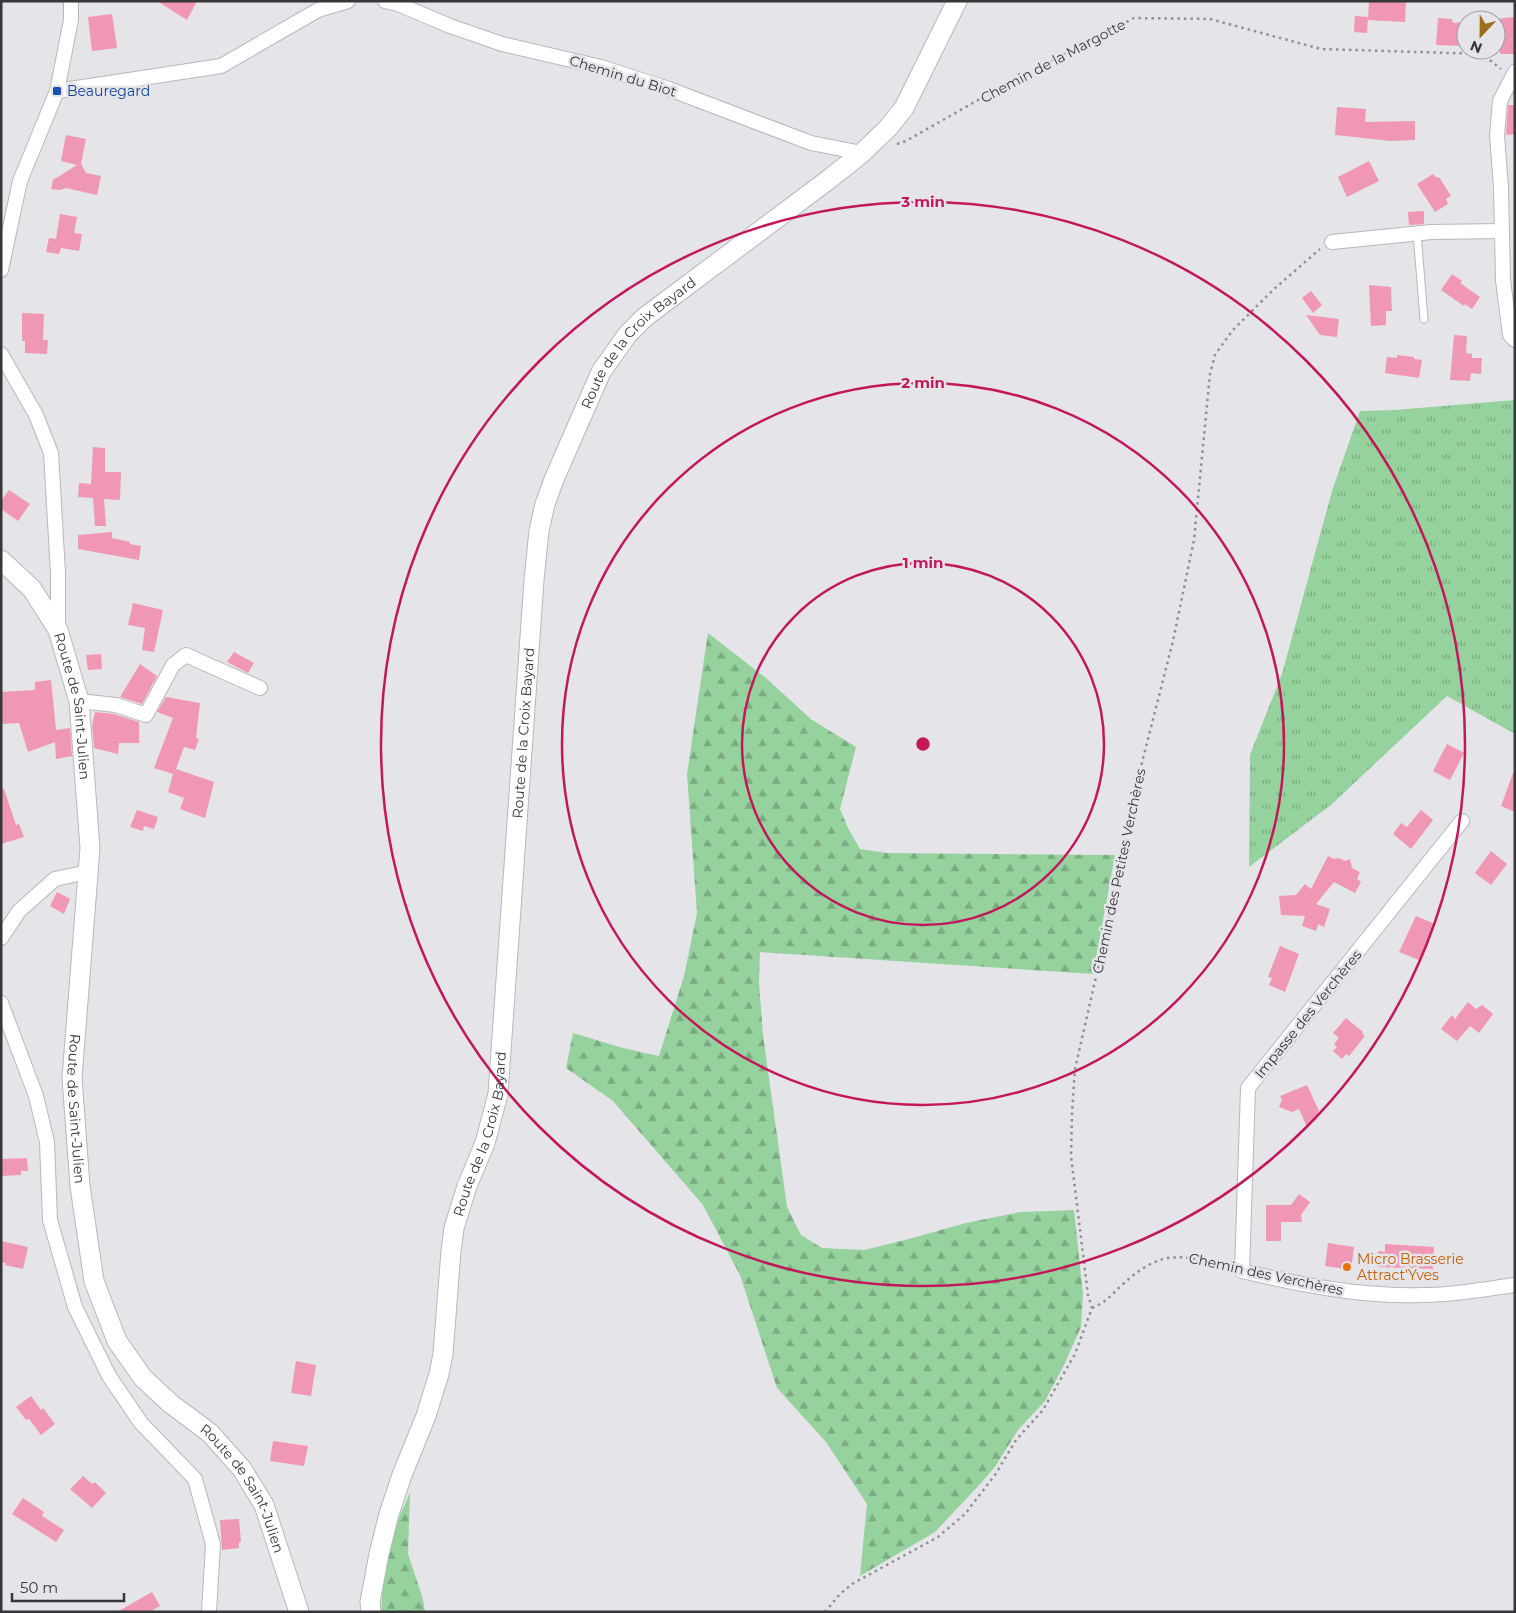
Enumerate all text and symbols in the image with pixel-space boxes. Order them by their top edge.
north arrow [1456,10,1506,60]
street label: Chemin de la Margotte [977,15,1129,107]
text: N [1468,37,1485,58]
street label: Chemin du Biot [567,51,679,101]
place label: Beauregard [67,82,150,100]
marker: Beauregard [51,85,63,97]
text: 3 min [900,192,945,211]
street label: Route de la Croix Bayard [577,273,700,412]
text: 2 min [901,373,945,392]
text: 1 min [903,553,943,572]
street label: Route de Saint-Julien [50,630,94,781]
street label: Route de la Croix Bayard [508,647,538,819]
centre of rings [914,735,932,753]
street label: Chemin des Petites Verchères [1088,767,1150,975]
street label: Impasse des Verchères [1251,946,1366,1082]
street label: Route de Saint-Julien [63,1033,89,1184]
street label: Route de la Croix Bayard [449,1051,510,1219]
street label: Chemin des Verchères [1187,1249,1345,1299]
place label: Micro Brasserie Attract'Yves [1357,1250,1464,1284]
marker: Micro Brasserie Attract'Yves [1341,1261,1353,1273]
street label: Route de Saint-Julien [197,1420,288,1555]
scale bar [12,1570,125,1602]
text: 50 m [20,1578,58,1597]

